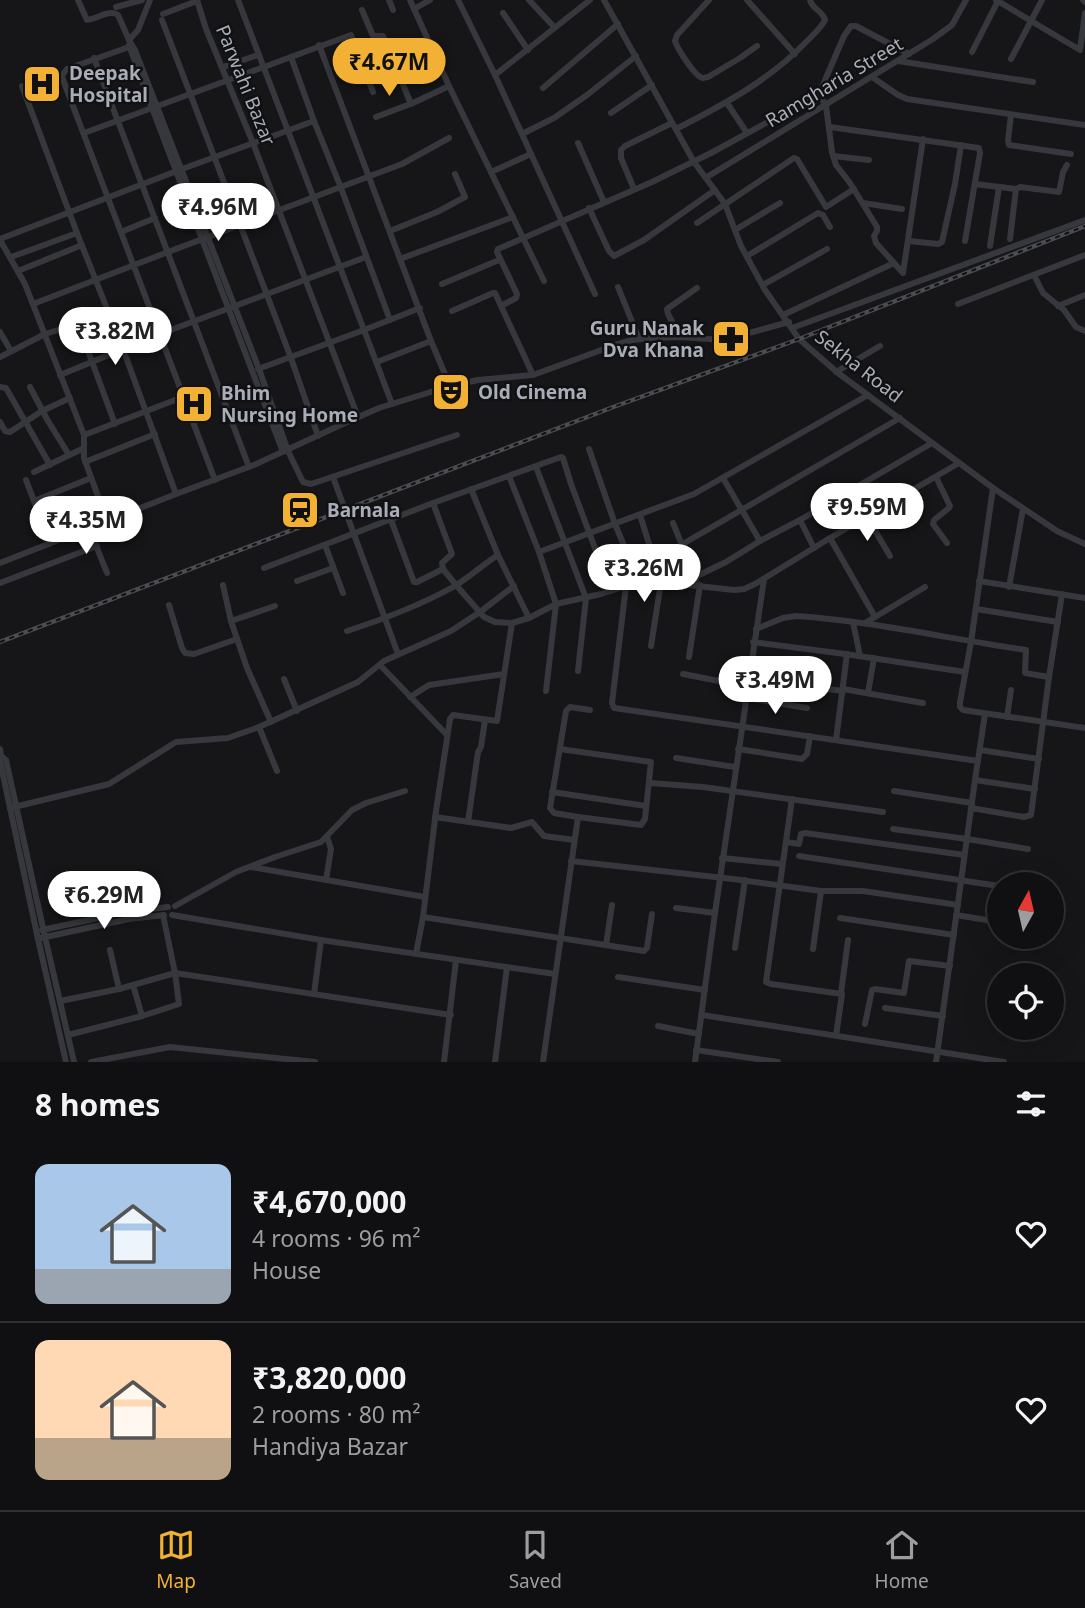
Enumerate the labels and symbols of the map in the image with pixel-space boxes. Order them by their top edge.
street label: Parwahi Bazar [210,21,282,149]
street label: Ramgharia Street [761,31,908,133]
pin: ₹4.67M [332,38,446,98]
place label: Deepak Hospital [69,60,148,108]
hospital icon: Deepak Hospital [21,63,63,105]
pin: ₹4.96M [161,184,275,243]
pin: ₹3.82M [58,308,172,367]
place label: Guru Nanak Dva Khana [590,315,704,363]
pharmacy icon: Guru Nanak Dva Khana [710,318,752,360]
street label: Sekha Road [810,324,908,408]
theatre icon: Old Cinema [430,371,472,413]
place label: Old Cinema [478,379,587,405]
place label: Bhim Nursing Home [221,380,358,428]
hospital icon: Bhim Nursing Home [173,383,215,425]
pin: ₹9.59M [810,484,924,543]
station icon: Barnala [279,489,321,531]
pin: ₹4.35M [29,496,143,556]
place label: Barnala [327,497,400,523]
pin: ₹3.26M [587,544,701,604]
pin: ₹3.49M [718,656,832,716]
pin: ₹6.29M [47,872,161,931]
north arrow [987,872,1064,948]

